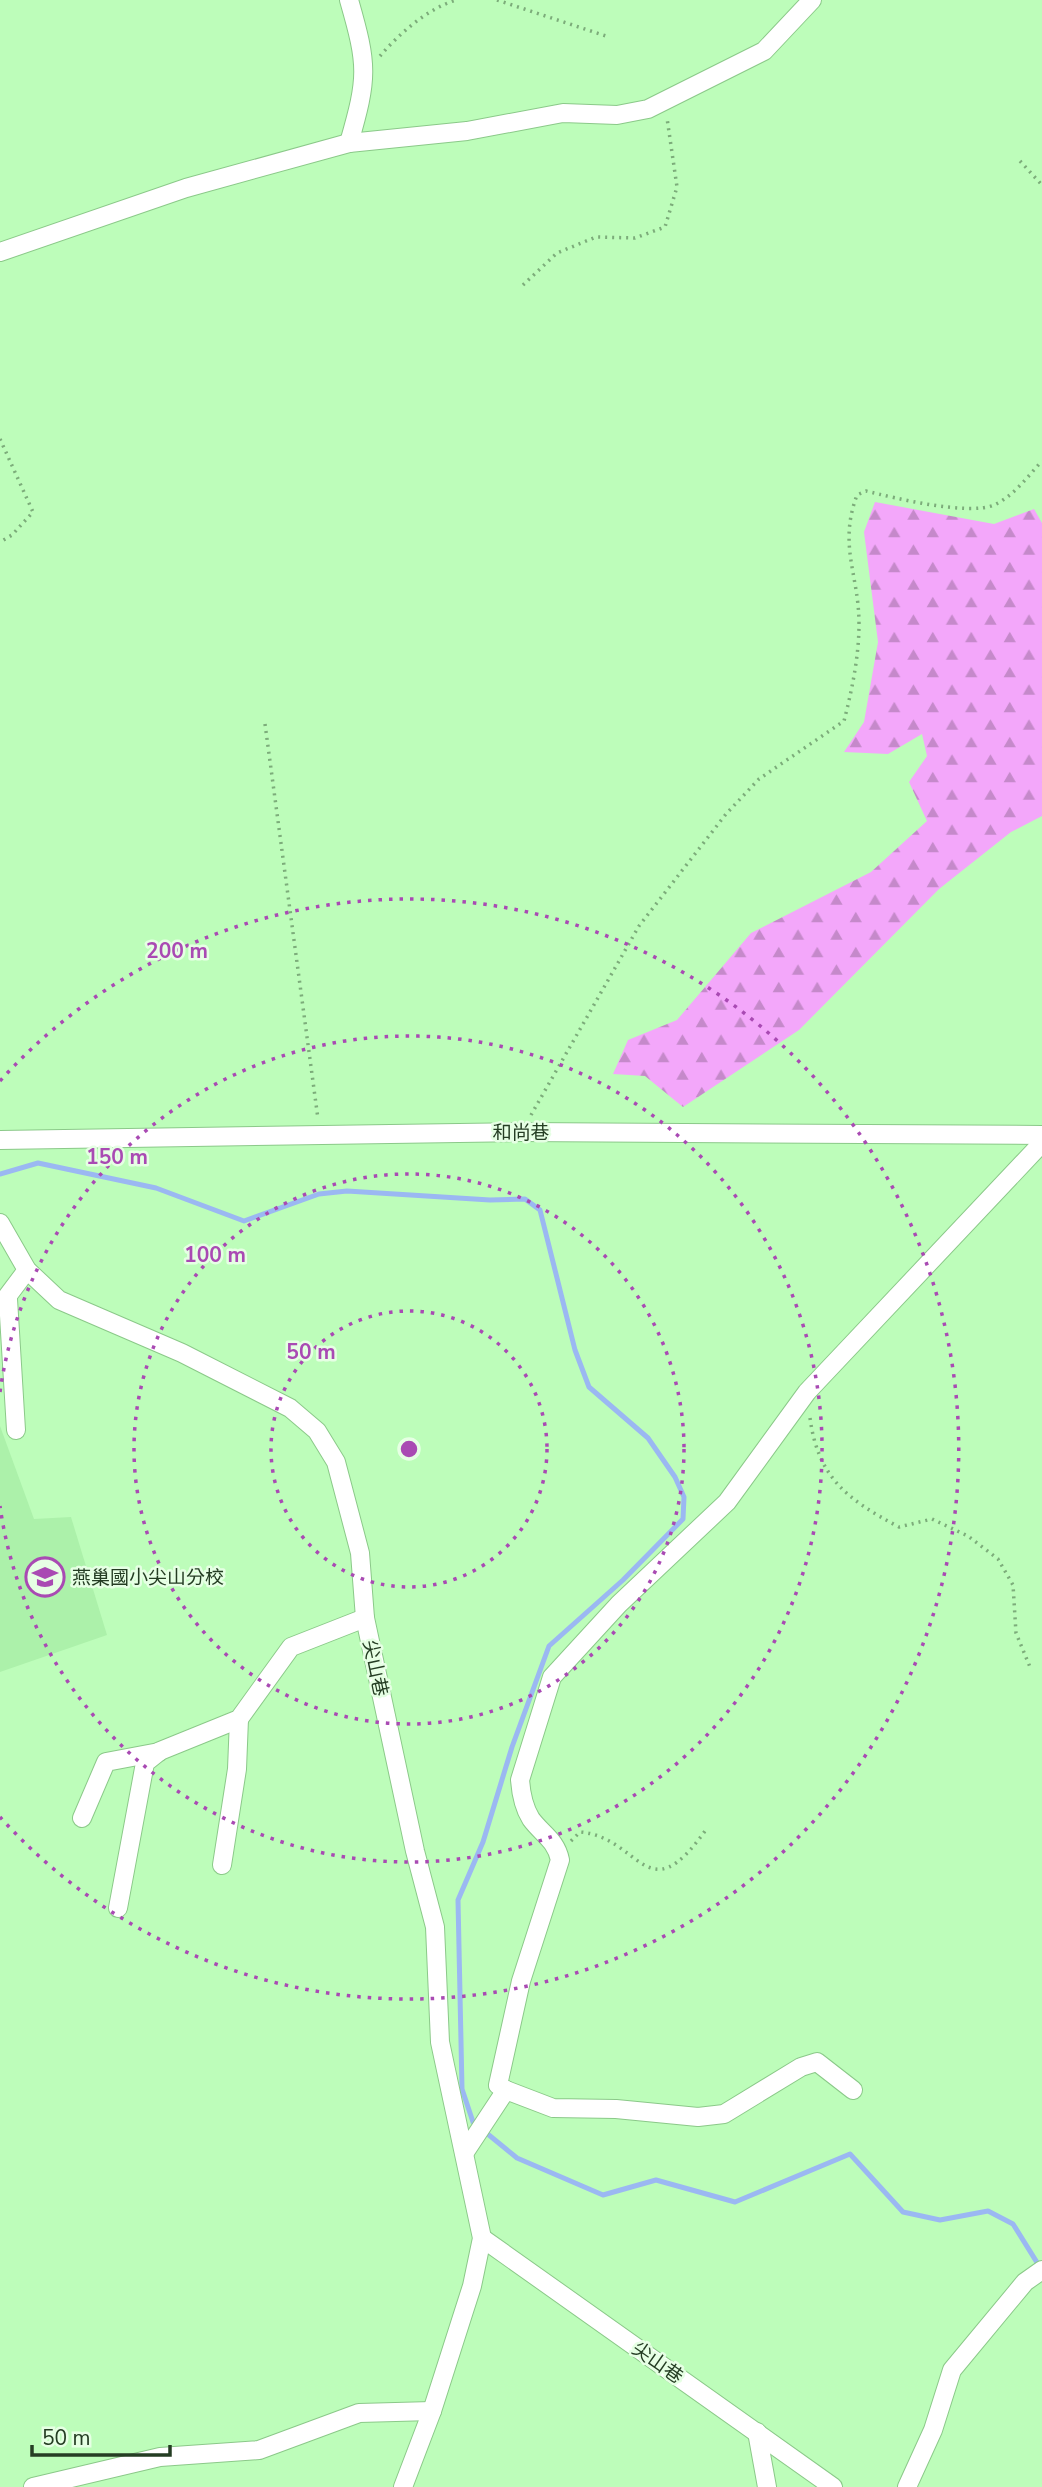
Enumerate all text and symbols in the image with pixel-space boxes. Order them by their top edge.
text: 200 m [146,937,208,965]
street label: 和尚巷 [492,1120,550,1146]
text: 150 m [86,1143,148,1171]
text: 100 m [184,1241,246,1269]
text: 50 m [286,1338,336,1366]
centre of rings [397,1437,421,1461]
school or university icon: 燕巢國小尖山分校 [24,1556,66,1598]
place label: 燕巢國小尖山分校 [72,1565,224,1591]
street label: 尖山巷 [356,1638,394,1699]
street label: 尖山巷 [627,2336,688,2390]
scale bar [32,2414,170,2458]
text: 50 m [42,2424,91,2452]

